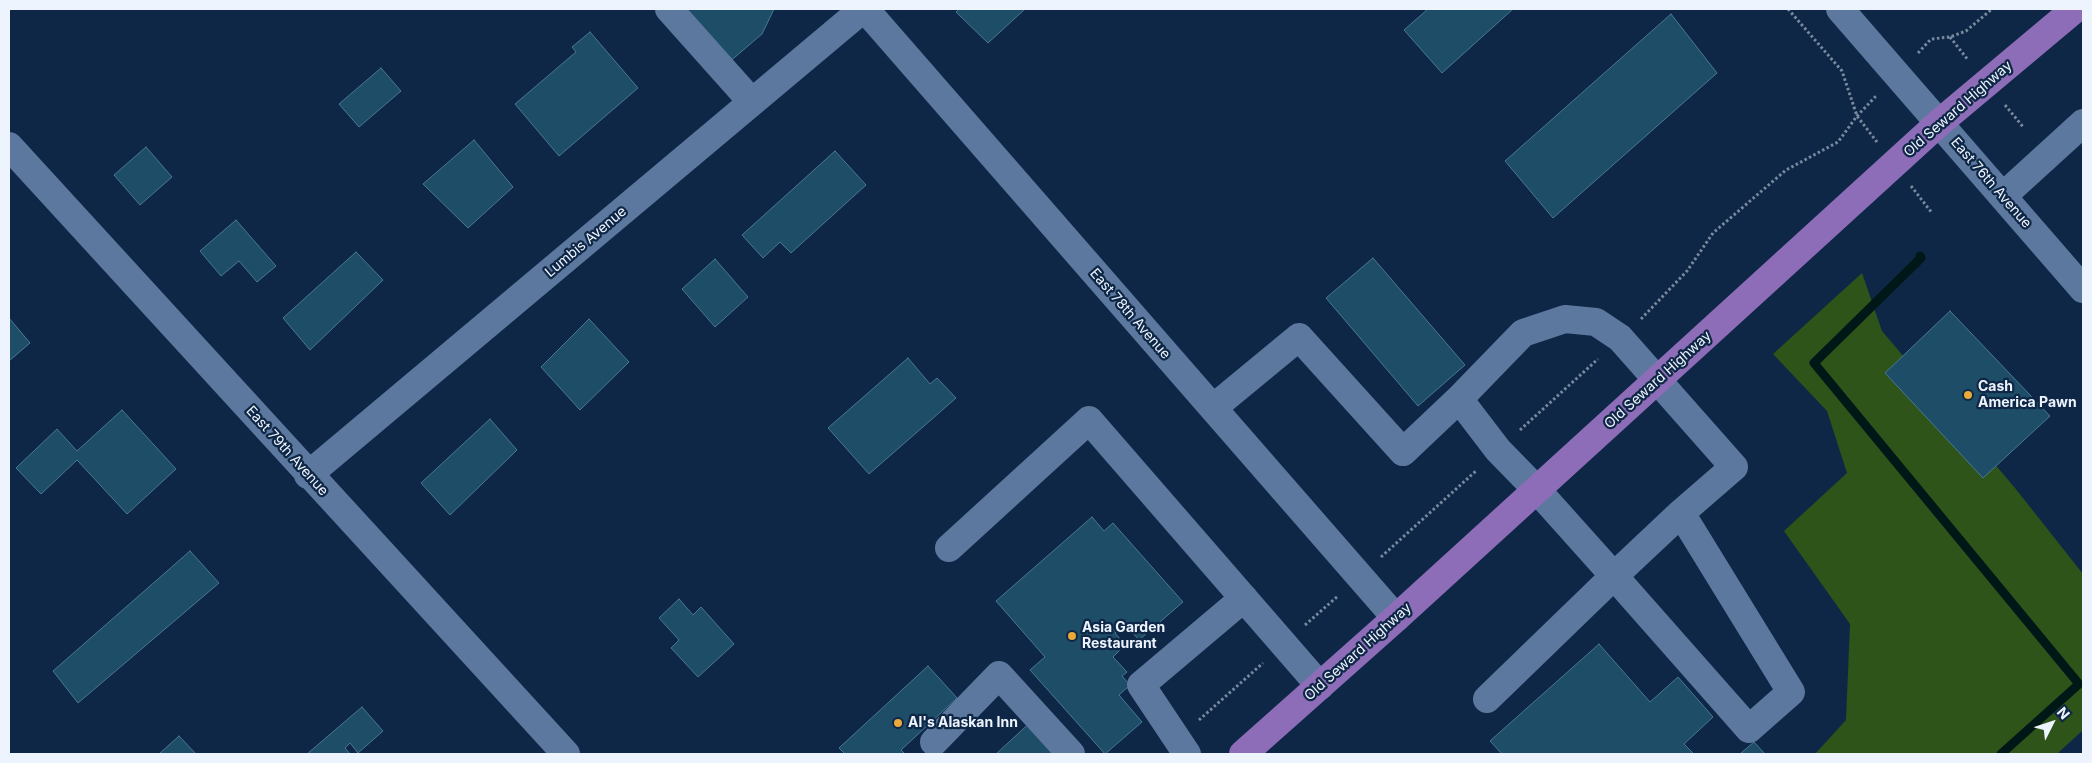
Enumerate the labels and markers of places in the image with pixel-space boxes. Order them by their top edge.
place label: Cash America Pawn [1978,379,2077,412]
marker: Cash America Pawn [1962,389,1974,401]
place label: Asia Garden Restaurant [1082,620,1165,652]
marker: Asia Garden Restaurant [1066,630,1078,642]
place label: Al's Alaskan Inn [908,715,1018,731]
marker: Al's Alaskan Inn [892,717,904,729]

